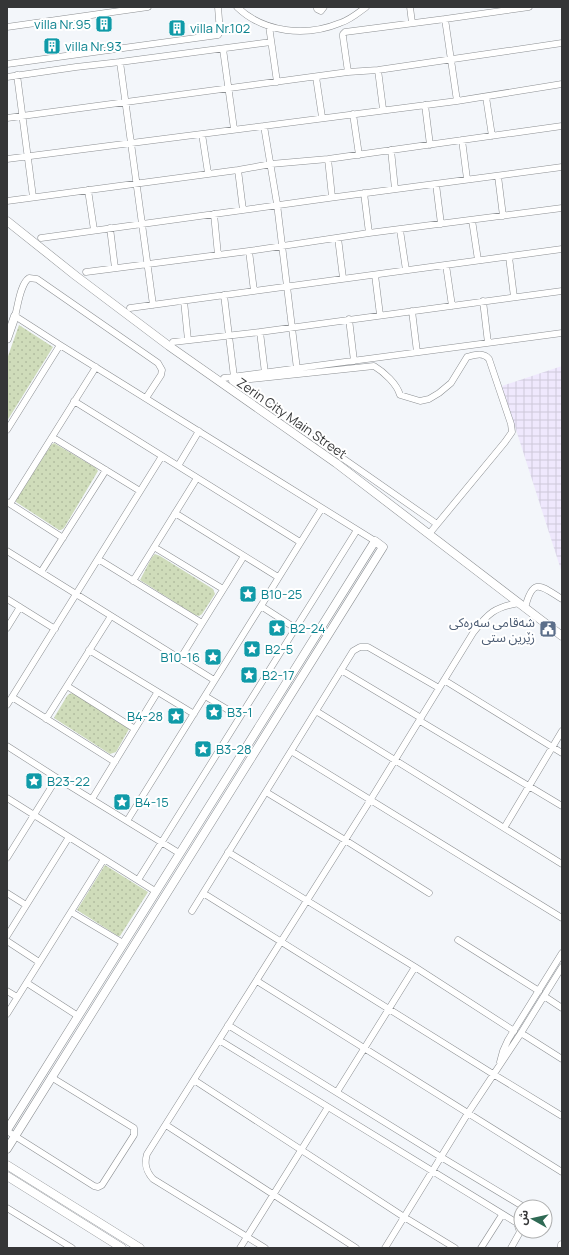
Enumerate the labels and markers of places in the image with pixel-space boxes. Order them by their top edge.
building icon: villa Nr.95 [94,14,114,34]
place label: villa Nr.95 [34,15,91,33]
building icon: villa Nr.102 [167,18,187,38]
place label: villa Nr.102 [190,19,250,37]
building icon: villa Nr.93 [42,36,62,56]
place label: villa Nr.93 [65,37,122,55]
place icon: B10-25 [238,584,258,604]
place label: B10-25 [261,585,302,603]
place label: شەقامی سەرەکی زێرین ستی [449,613,535,646]
place icon: B2-24 [267,618,287,638]
place label: B2-24 [290,619,326,637]
public building icon: شەقامی سەرەکی زێرین ستی [538,619,558,639]
place icon: B2-5 [242,639,262,659]
place label: B2-5 [265,640,293,658]
place icon: B10-16 [203,647,223,667]
place label: B10-16 [160,648,200,666]
place icon: B2-17 [239,665,259,685]
place label: B2-17 [262,666,294,684]
place icon: B3-1 [204,702,224,722]
place label: B3-1 [227,703,253,721]
place icon: B4-28 [166,706,186,726]
place label: B4-28 [127,707,163,725]
place icon: B3-28 [193,739,213,759]
place label: B3-28 [216,740,252,758]
place icon: B23-22 [24,771,44,791]
place label: B23-22 [47,772,90,790]
place icon: B4-15 [112,792,132,812]
place label: B4-15 [135,793,169,811]

